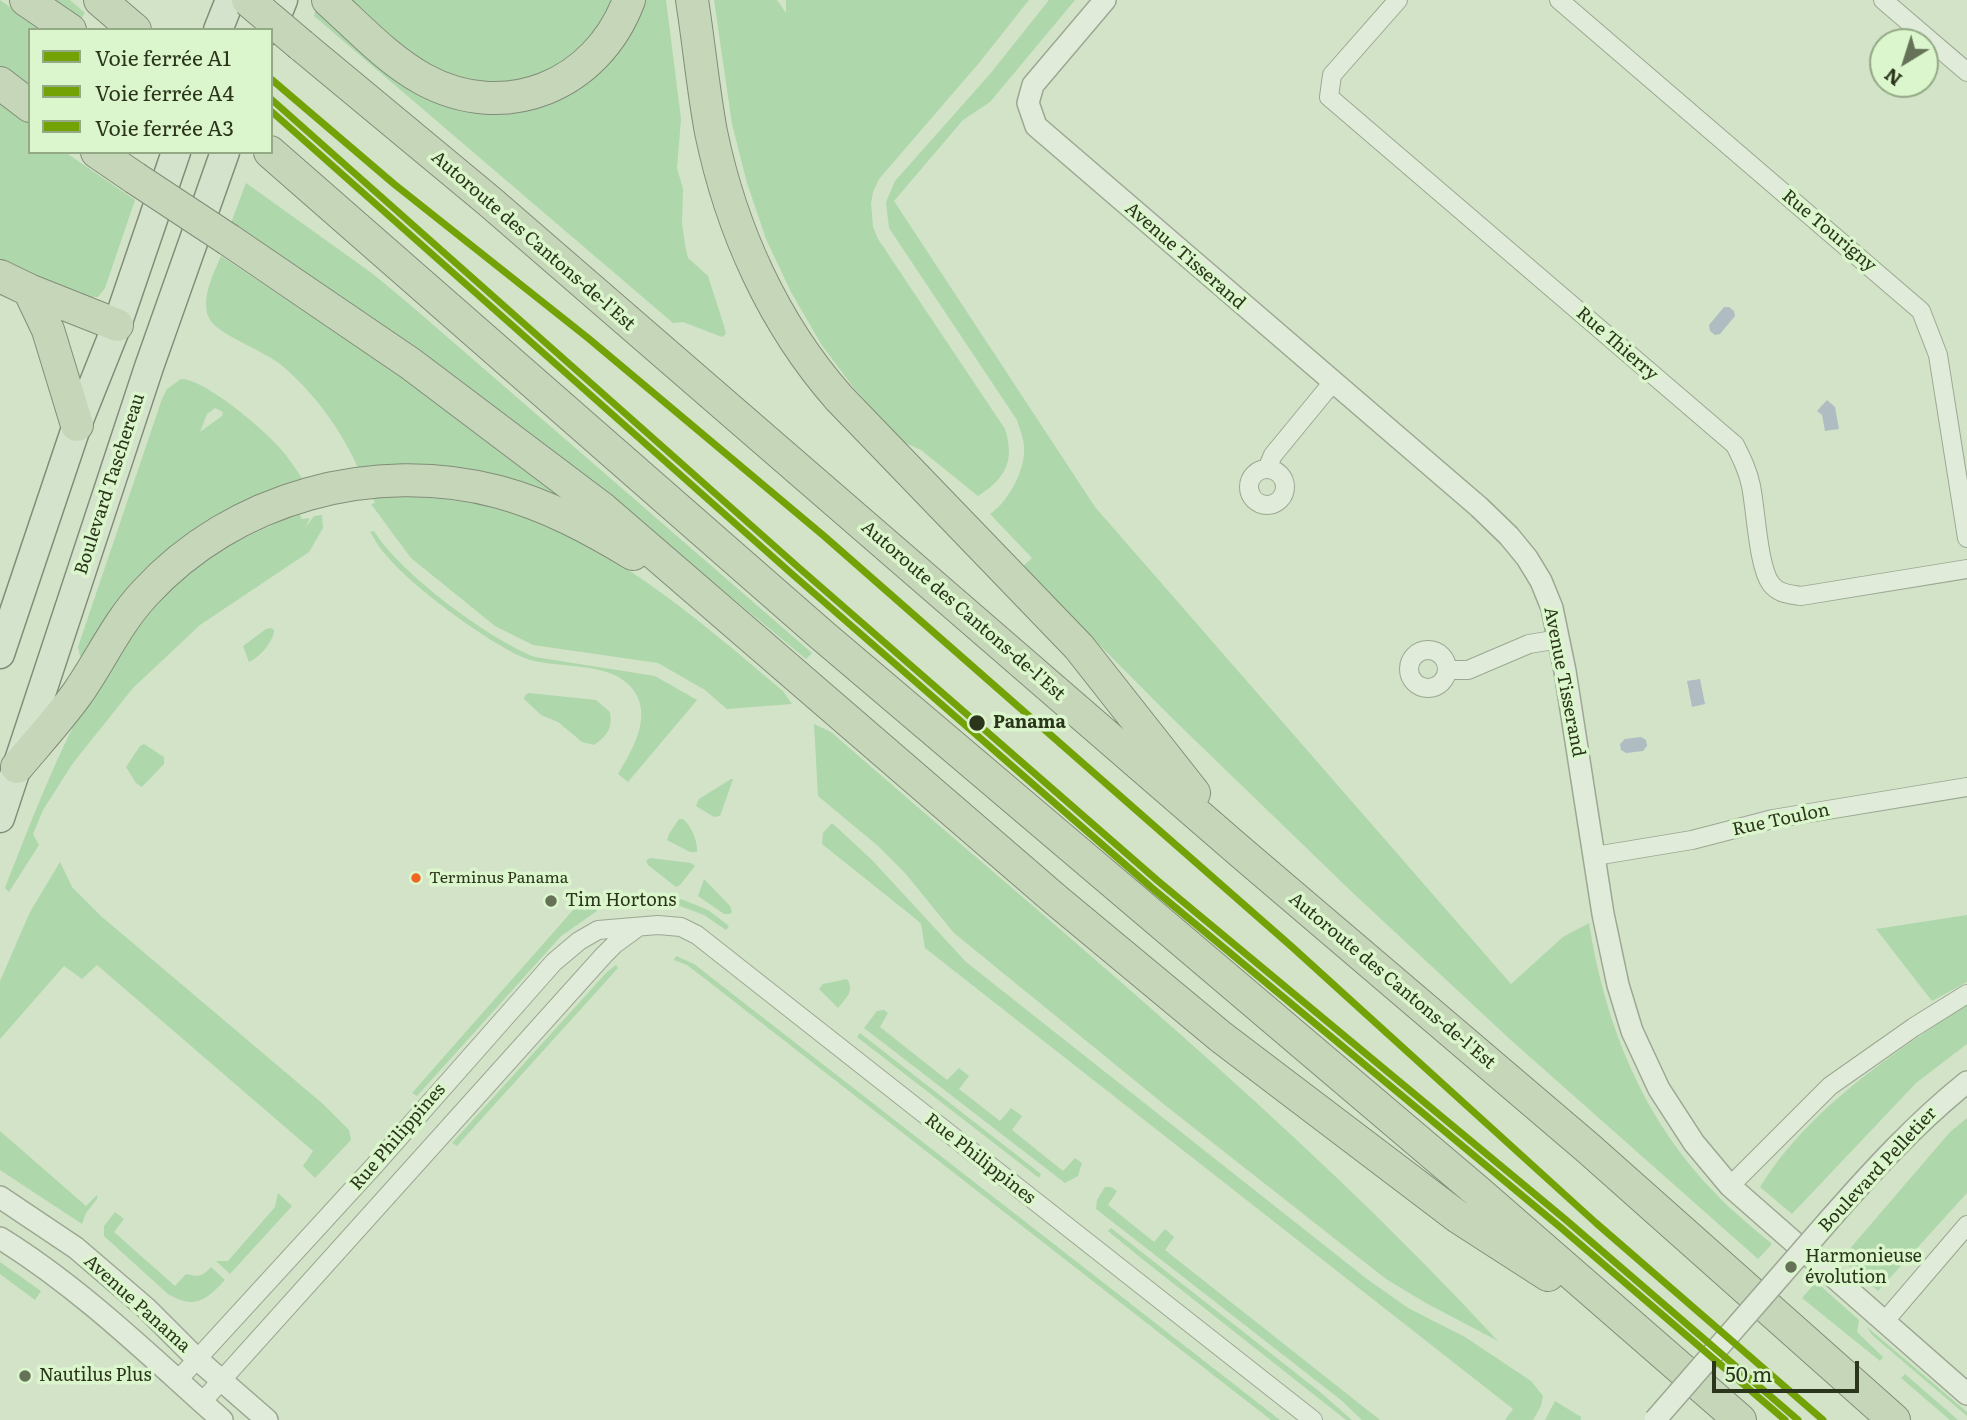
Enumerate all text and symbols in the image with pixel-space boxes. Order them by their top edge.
legend [28,28,273,154]
north arrow [1869,28,1939,98]
text: Voie ferrée A1 [95,41,231,72]
text: N [1877,62,1907,94]
text: Voie ferrée A4 [95,76,234,107]
text: Voie ferrée A3 [95,111,234,142]
street label: Autoroute des Cantons-de-l'Est [427,147,639,335]
street label: Rue Tourigny [1777,185,1881,277]
street label: Avenue Tisserand [1120,198,1250,314]
street label: Rue Thierry [1572,303,1662,385]
street label: Boulevard Taschereau [70,391,150,577]
street label: Autoroute des Cantons-de-l'Est [857,517,1069,705]
street label: Avenue Tisserand [1539,605,1589,759]
place label: Panama [993,712,1066,734]
marker: Panama [967,713,987,733]
street label: Rue Toulon [1731,799,1831,841]
place label: Terminus Panama [429,868,568,888]
marker: Terminus Panama [409,871,423,885]
street label: Autoroute des Cantons-de-l'Est [1284,888,1500,1074]
place label: Tim Hortons [565,890,676,912]
marker: Tim Hortons [543,893,559,909]
street label: Rue Philippines [346,1079,450,1195]
street label: Boulevard Pelletier [1814,1103,1942,1237]
street label: Rue Philippines [920,1109,1040,1209]
place label: Harmonieuse évolution [1805,1246,1922,1288]
street label: Avenue Panama [79,1251,195,1357]
marker: Harmonieuse évolution [1783,1259,1799,1275]
scale bar [1715,1346,1862,1390]
text: 50 m [1725,1357,1772,1388]
place label: Nautilus Plus [39,1365,152,1387]
marker: Nautilus Plus [17,1368,33,1384]

